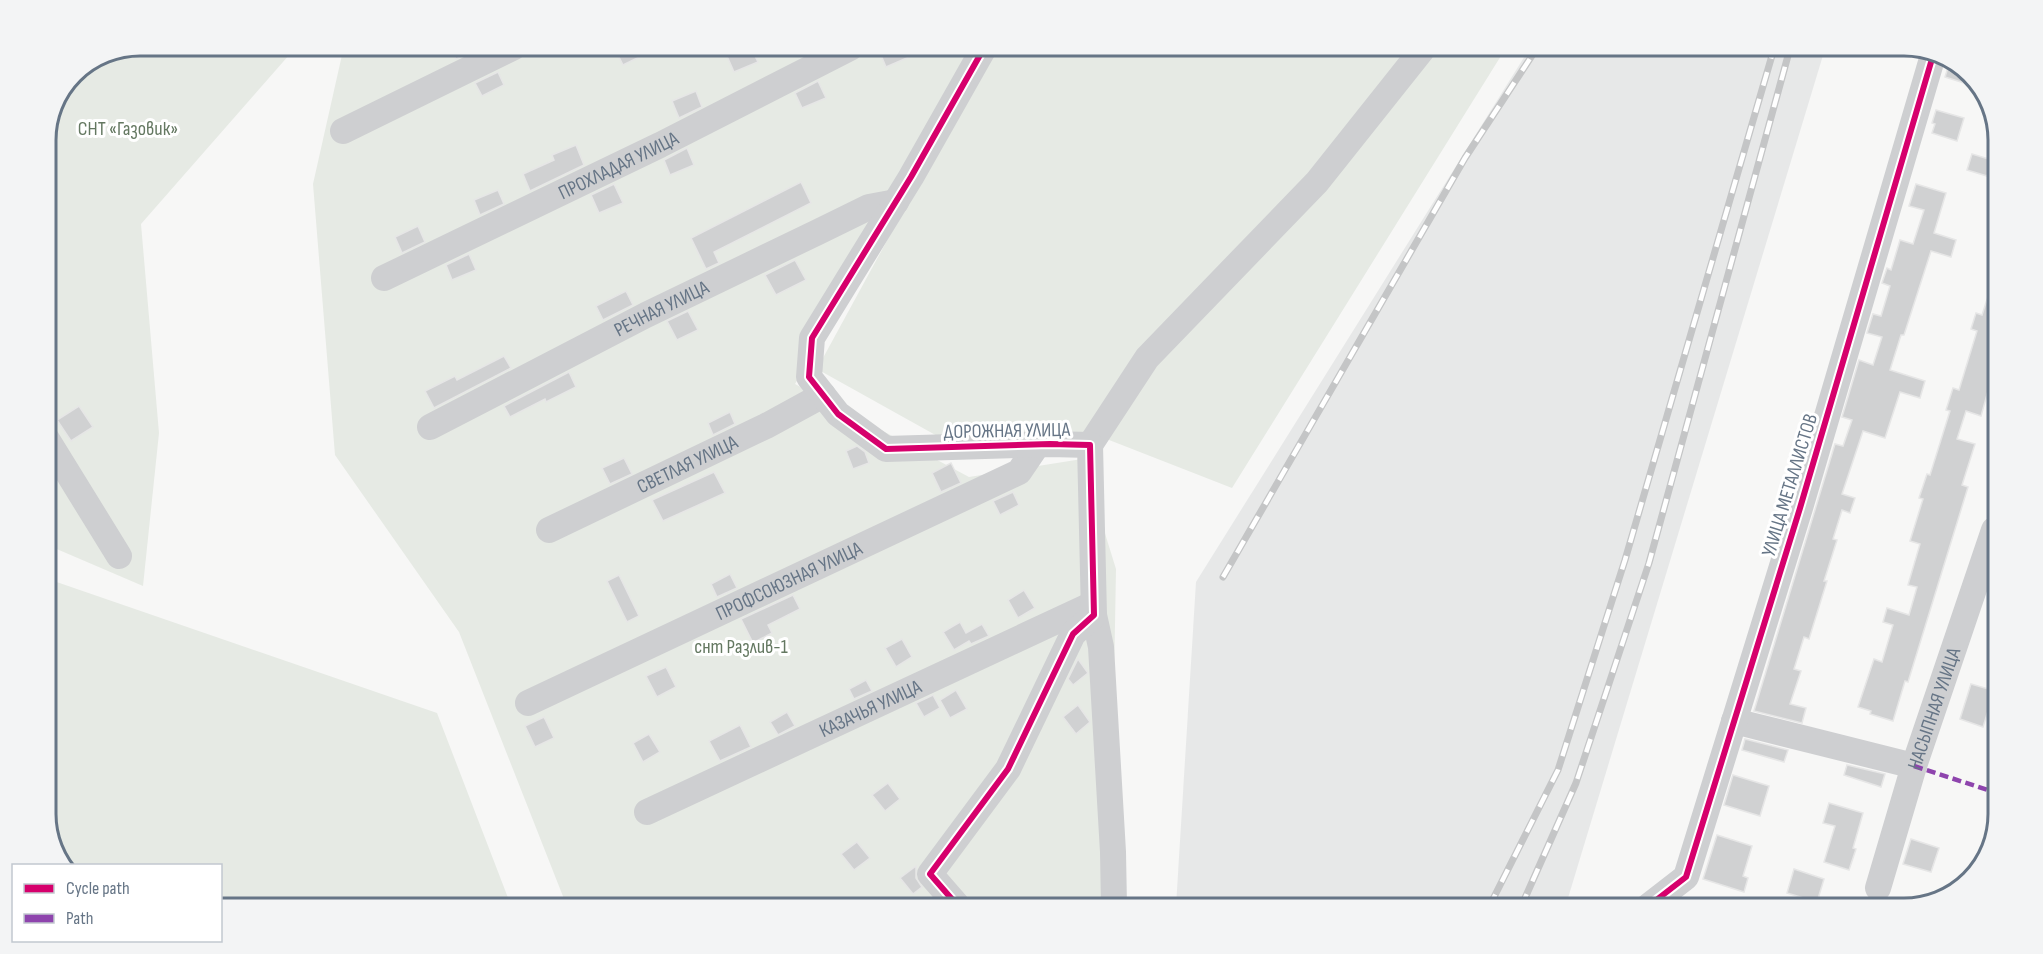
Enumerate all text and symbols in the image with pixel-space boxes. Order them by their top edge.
park label: СНТ «Газовик» [78,117,178,141]
street label: ПРОХЛАДАЯ УЛИЦА [555,126,683,205]
street label: РЕЧНАЯ УЛИЦА [610,275,713,342]
street label: УЛИЦА МЕТАЛЛИСТОВ [1757,411,1823,560]
street label: ДОРОЖНАЯ УЛИЦА [944,418,1071,444]
street label: СВЕТЛАЯ УЛИЦА [633,430,742,499]
street label: ПРОФСОЮЗНАЯ УЛИЦА [712,536,866,626]
park label: снт Разлив-1 [694,635,788,659]
street label: НАСЫПНАЯ УЛИЦА [1903,644,1966,773]
street label: КАЗАЧЬЯ УЛИЦА [816,675,926,743]
legend [12,864,222,942]
text: Cycle path [66,878,130,899]
text: Path [66,908,94,929]

